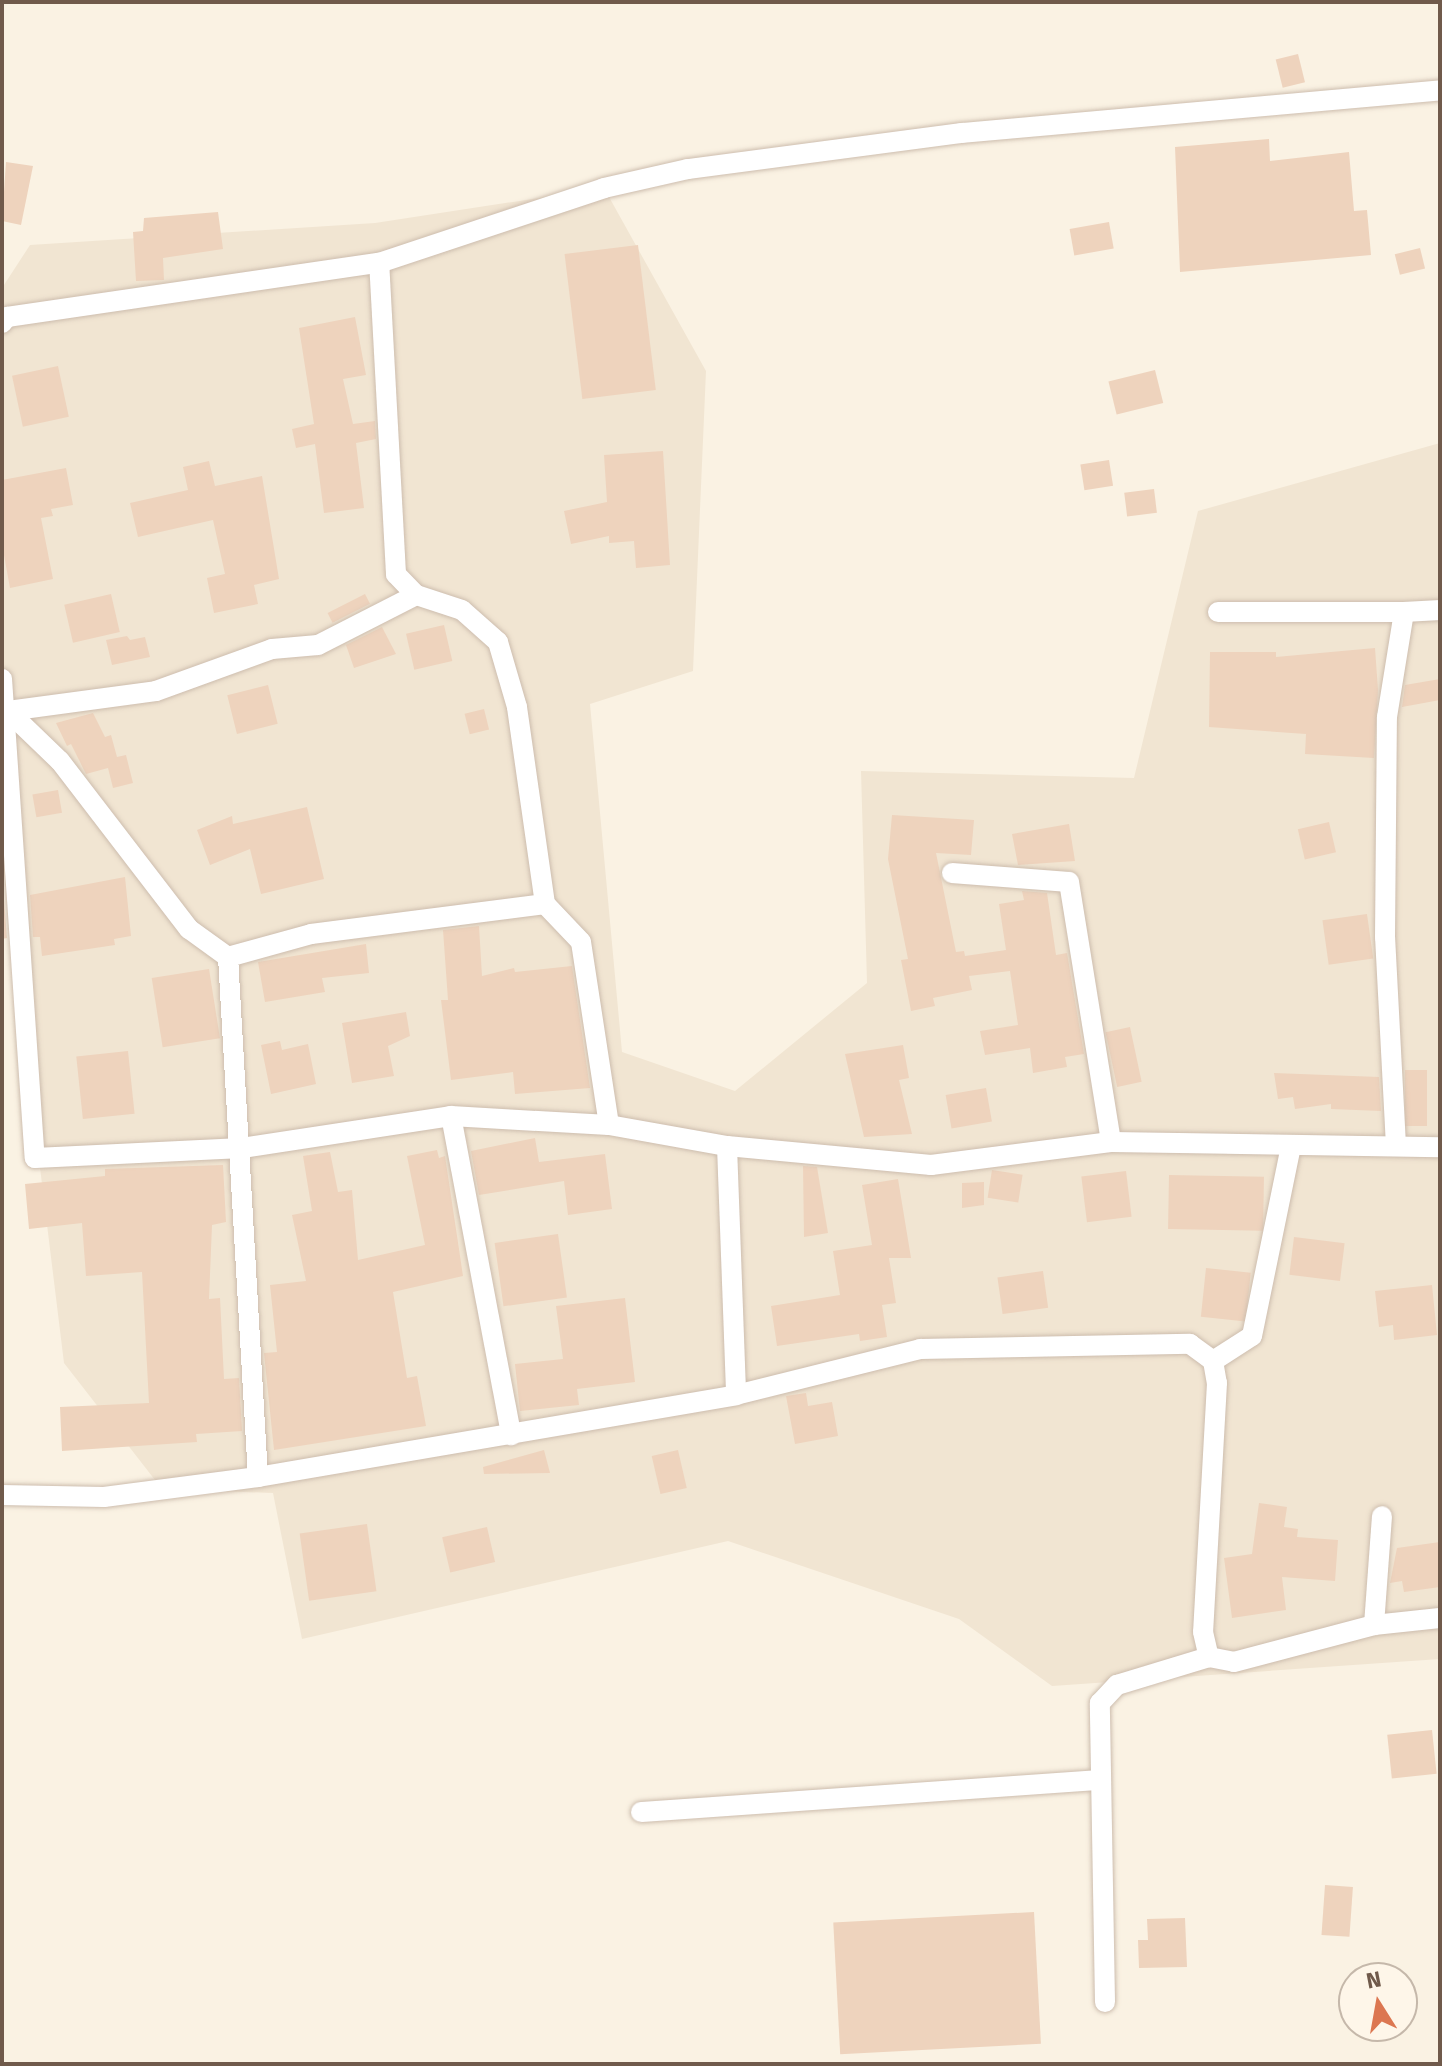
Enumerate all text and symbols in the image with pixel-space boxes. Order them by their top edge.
north arrow [1338,1962,1418,2042]
text: N [1364,1965,1383,1995]

